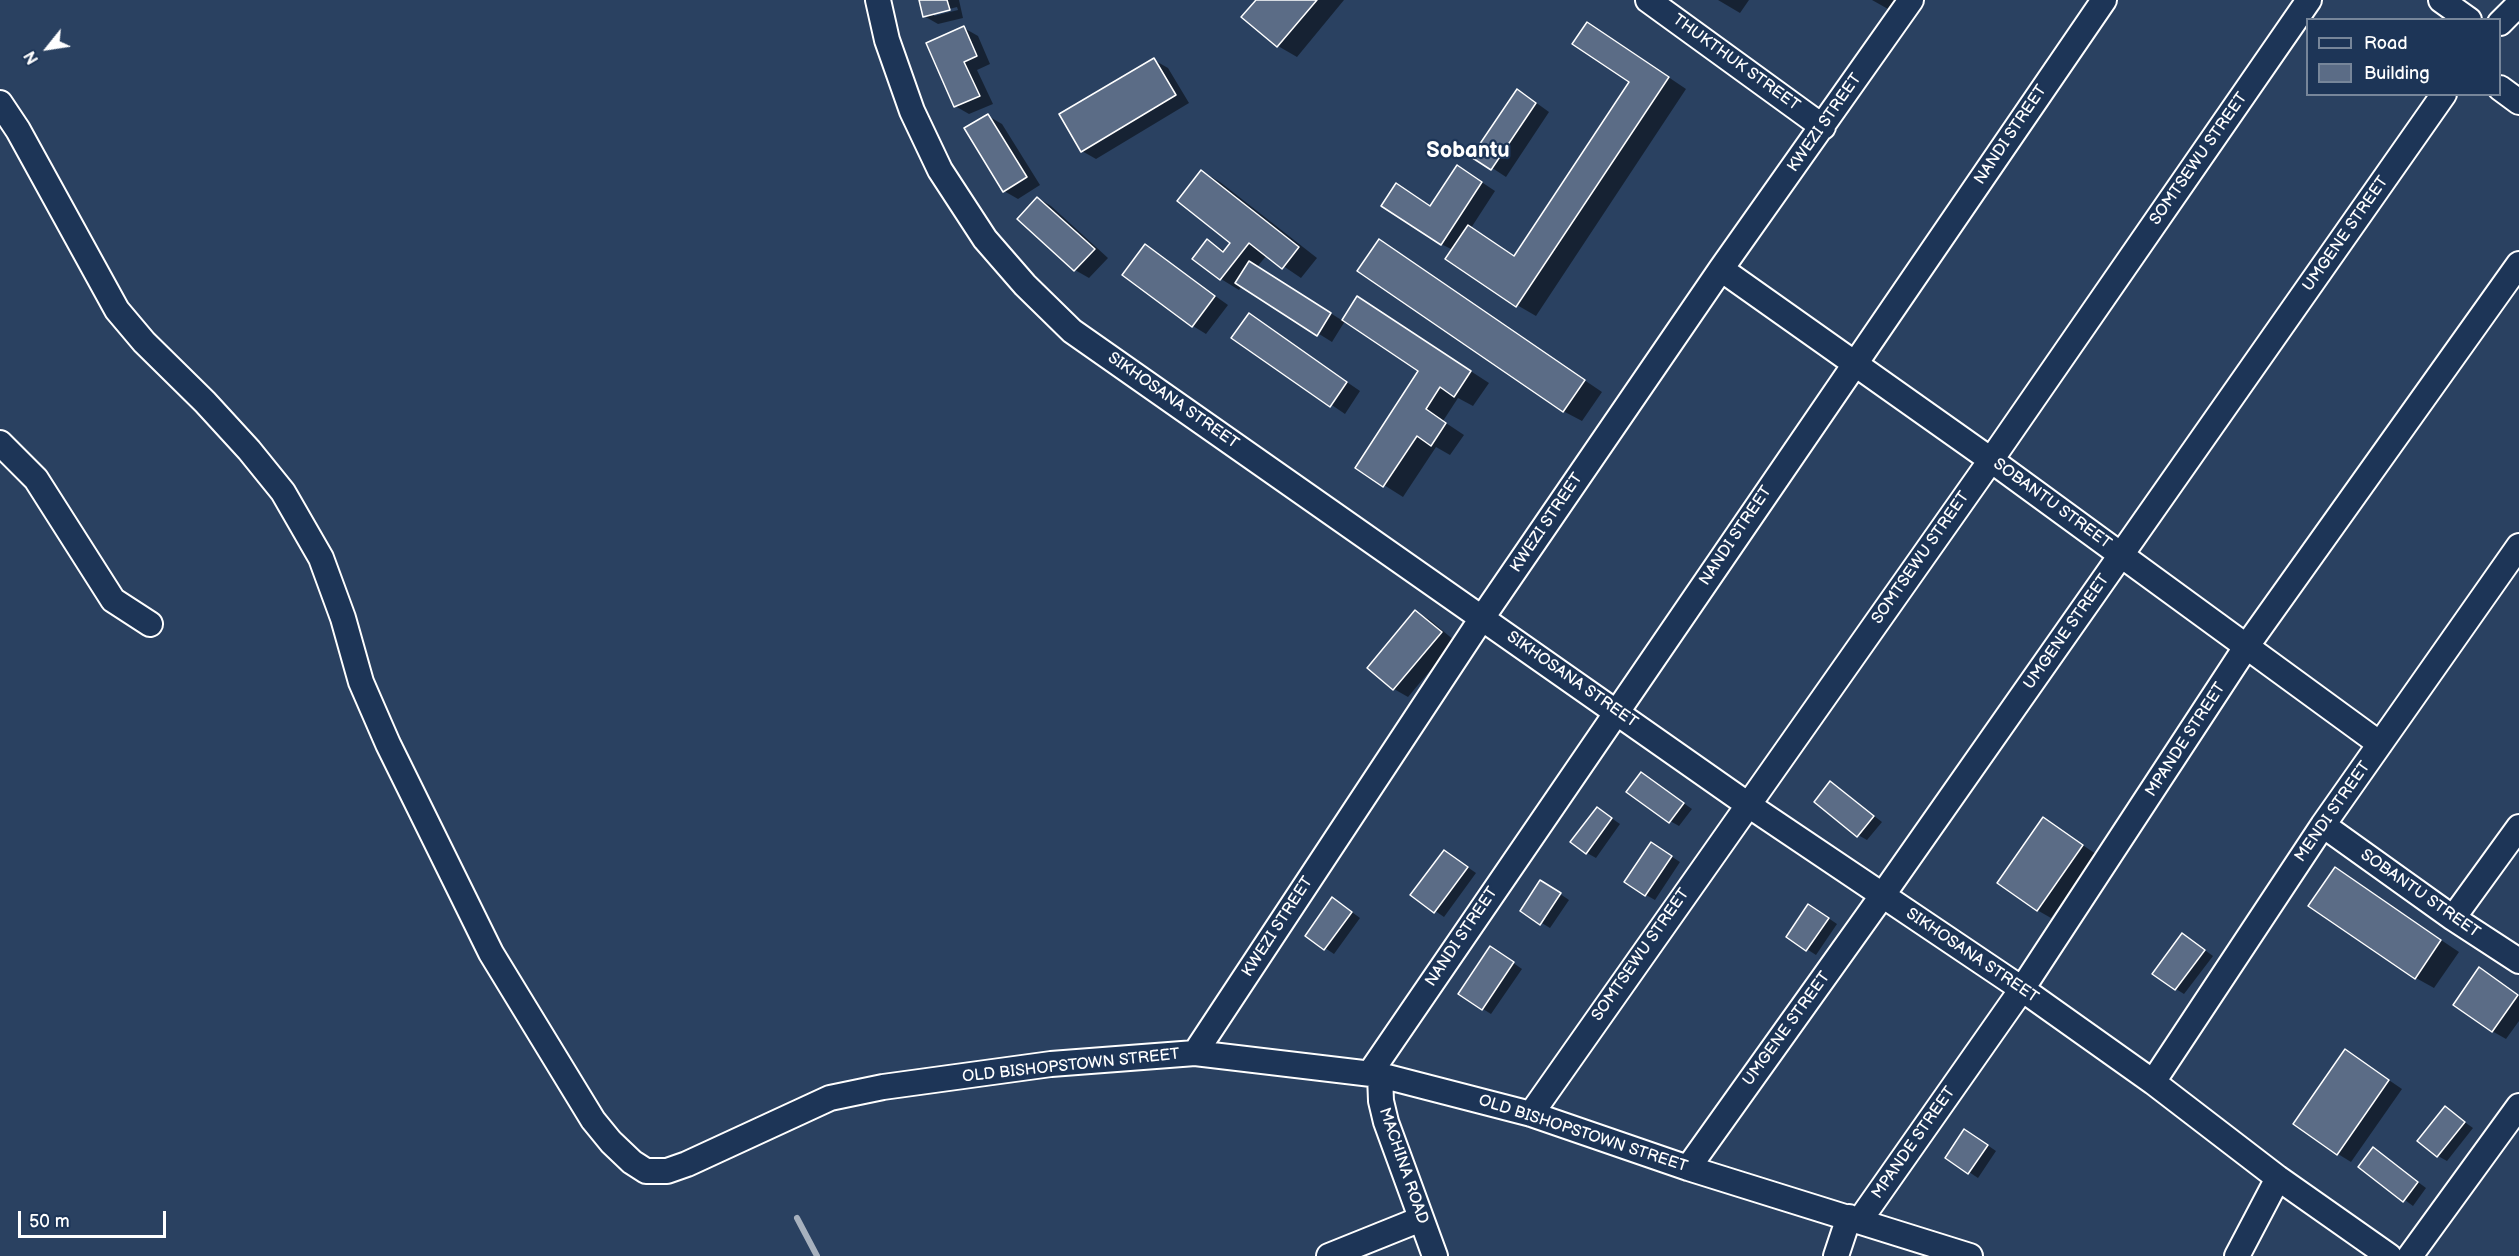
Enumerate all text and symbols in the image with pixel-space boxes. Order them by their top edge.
street label: THUKTHUK STREET [1669,11,1803,115]
north arrow [18,18,78,78]
legend [2306,18,2501,96]
text: Road [2364,33,2408,54]
text: N [21,47,43,67]
text: Building [2364,63,2430,84]
street label: KWEZI STREET [1784,70,1866,176]
street label: NANDI STREET [1971,82,2051,188]
street label: SOMTSEWU STREET [2146,89,2252,229]
district label: Sobantu [1426,138,1510,164]
street label: UMGENE STREET [2299,173,2393,295]
street label: SIKHOSANA STREET [1104,349,1242,453]
street label: SOBANTU STREET [1989,455,2115,553]
street label: KWEZI STREET [1507,470,1587,576]
street label: NANDI STREET [1696,483,1776,589]
street label: SOMTSEWU STREET [1868,488,1974,628]
street label: UMGENE STREET [2020,571,2114,693]
street label: SIKHOSANA STREET [1503,628,1641,732]
street label: MPANDE STREET [2142,679,2230,801]
street label: MENDI STREET [2291,758,2375,866]
street label: SOBANTU STREET [2357,846,2483,942]
street label: KWEZI STREET [1238,873,1318,981]
street label: NANDI STREET [1422,884,1502,990]
street label: SOMTSEWU STREET [1588,885,1694,1025]
street label: SIKHOSANA STREET [1902,905,2042,1007]
street label: UMGENE STREET [1739,968,1835,1090]
street label: OLD BISHOPSTOWN STREET [961,1045,1181,1087]
street label: MPANDE STREET [1868,1083,1960,1203]
street label: OLD BISHOPSTOWN STREET [1476,1091,1690,1177]
street label: MACHINA ROAD [1374,1105,1432,1227]
scale bar [21,1199,170,1237]
text: 50 m [29,1211,70,1232]

